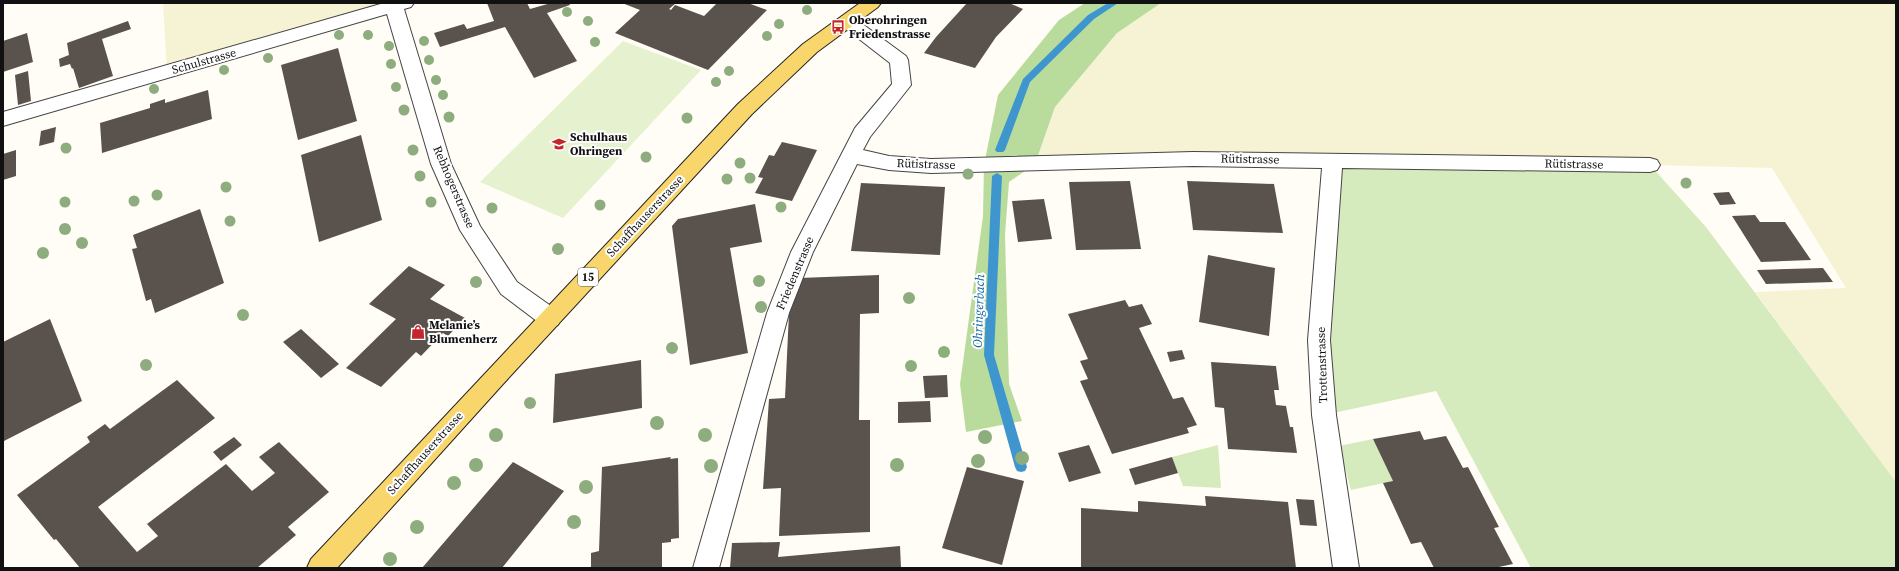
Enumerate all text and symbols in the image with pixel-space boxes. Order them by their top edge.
place label: Oberohringen Friedenstrasse [849,12,931,42]
bus stop icon: Oberohringen Friedenstrasse [830,19,846,35]
street label: Schulstrasse [170,44,238,78]
place label: Schulhaus Ohringen [570,129,628,159]
school or university icon: Schulhaus Ohringen [551,136,567,152]
street label: Rebhogerstrasse [429,143,479,231]
street label: Rütistrasse [1220,150,1280,168]
street label: Rütistrasse [896,155,956,173]
street label: Rütistrasse [1544,155,1604,173]
street label: Schaffhauserstrasse [603,172,687,260]
street label: Friedenstrasse [772,234,818,312]
road number: 15 [578,268,598,286]
water label: Ohringerbach [969,274,988,348]
place label: Melanie’s Blumenherz [429,317,498,347]
shop icon: Melanie’s Blumenherz [410,324,426,340]
street label: Trottenstrasse [1313,327,1331,403]
street label: Schaffhauserstrasse [384,408,466,498]

